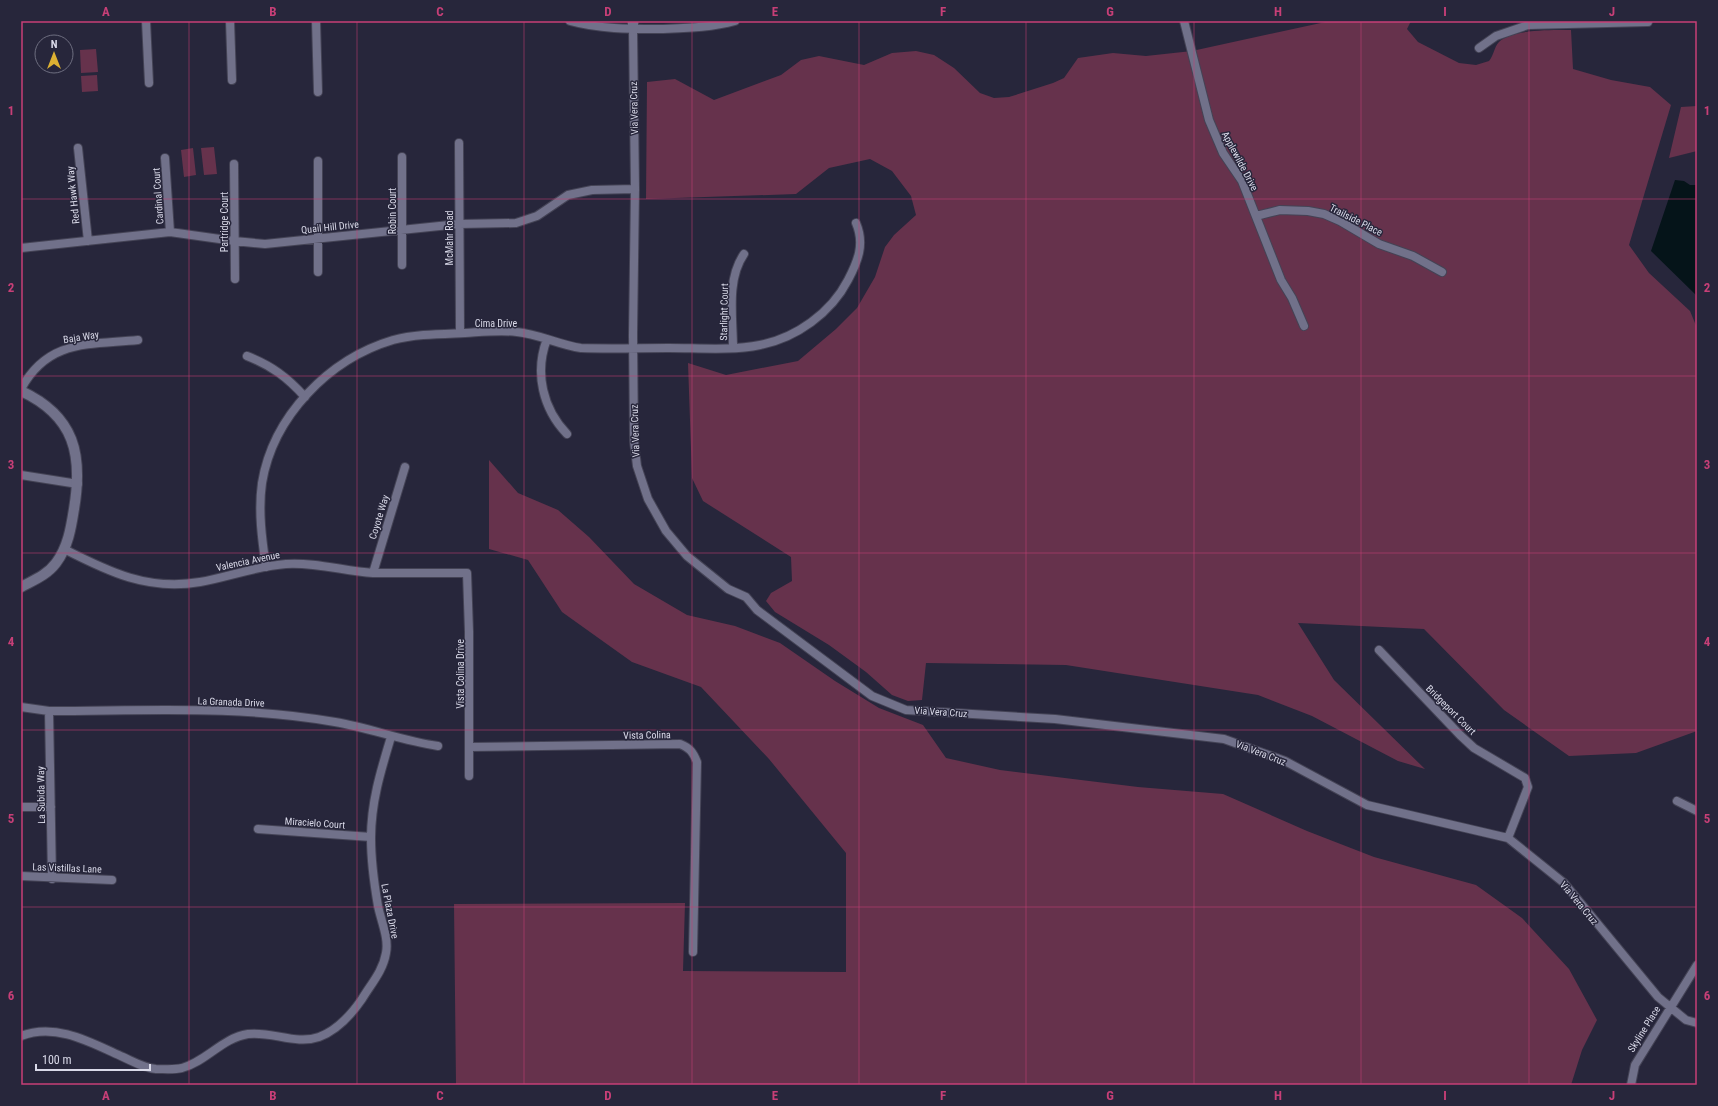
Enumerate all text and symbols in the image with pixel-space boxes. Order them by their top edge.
text: A [102,4,110,19]
text: B [269,4,277,19]
text: C [436,4,444,19]
text: D [604,4,612,19]
text: E [772,4,779,19]
text: F [940,4,946,19]
text: G [1106,4,1114,19]
text: H [1274,4,1282,19]
text: I [1443,4,1447,19]
text: J [1609,4,1615,19]
north arrow [34,34,74,74]
text: N [51,38,58,51]
street label: Via Vera Cruz [628,81,640,135]
text: 1 [8,103,14,118]
text: 1 [1704,103,1710,118]
street label: Applewilde Drive [1220,129,1260,193]
street label: Red Hawk Way [65,166,81,224]
street label: Cardinal Court [151,167,165,225]
street label: Robin Court [387,188,398,234]
street label: Partridge Court [219,192,230,252]
street label: Trailside Place [1328,202,1385,238]
street label: McMahr Road [444,211,455,265]
street label: Quail Hill Drive [301,218,360,235]
text: 2 [8,280,15,295]
text: 2 [1704,280,1711,295]
street label: Starlight Court [718,283,730,341]
street label: Cima Drive [475,318,518,329]
street label: Baja Way [62,329,100,345]
street label: Via Vera Cruz [629,404,641,458]
text: 3 [8,457,14,472]
text: 3 [1704,457,1710,472]
street label: Coyote Way [367,493,391,541]
street label: Valencia Avenue [215,549,281,573]
text: 4 [8,634,15,649]
text: 4 [1704,634,1711,649]
street label: Vista Colina Drive [455,639,466,709]
street label: Bridgeport Court [1424,683,1478,737]
street label: La Granada Drive [197,695,265,709]
street label: Via Vera Cruz [914,705,968,719]
street label: Vista Colina [623,729,671,741]
street label: Via Vera Cruz [1234,738,1288,768]
street label: La Subida Way [35,766,47,824]
text: 5 [8,811,15,826]
text: 5 [1704,811,1711,826]
street label: Miracielo Court [284,815,346,831]
street label: Las Vistillas Lane [32,861,102,875]
street label: Via Vera Cruz [1558,879,1600,927]
street label: La Plaza Drive [379,883,401,940]
text: 6 [8,988,15,1003]
text: 6 [1704,988,1711,1003]
street label: Skyline Place [1625,1004,1663,1054]
scale bar [36,1046,150,1072]
text: 100 m [42,1053,72,1067]
text: A [102,1088,110,1103]
text: B [269,1088,277,1103]
text: C [436,1088,444,1103]
text: D [604,1088,612,1103]
text: E [772,1088,779,1103]
text: F [940,1088,946,1103]
text: G [1106,1088,1114,1103]
text: H [1274,1088,1282,1103]
text: I [1443,1088,1447,1103]
text: J [1609,1088,1615,1103]

